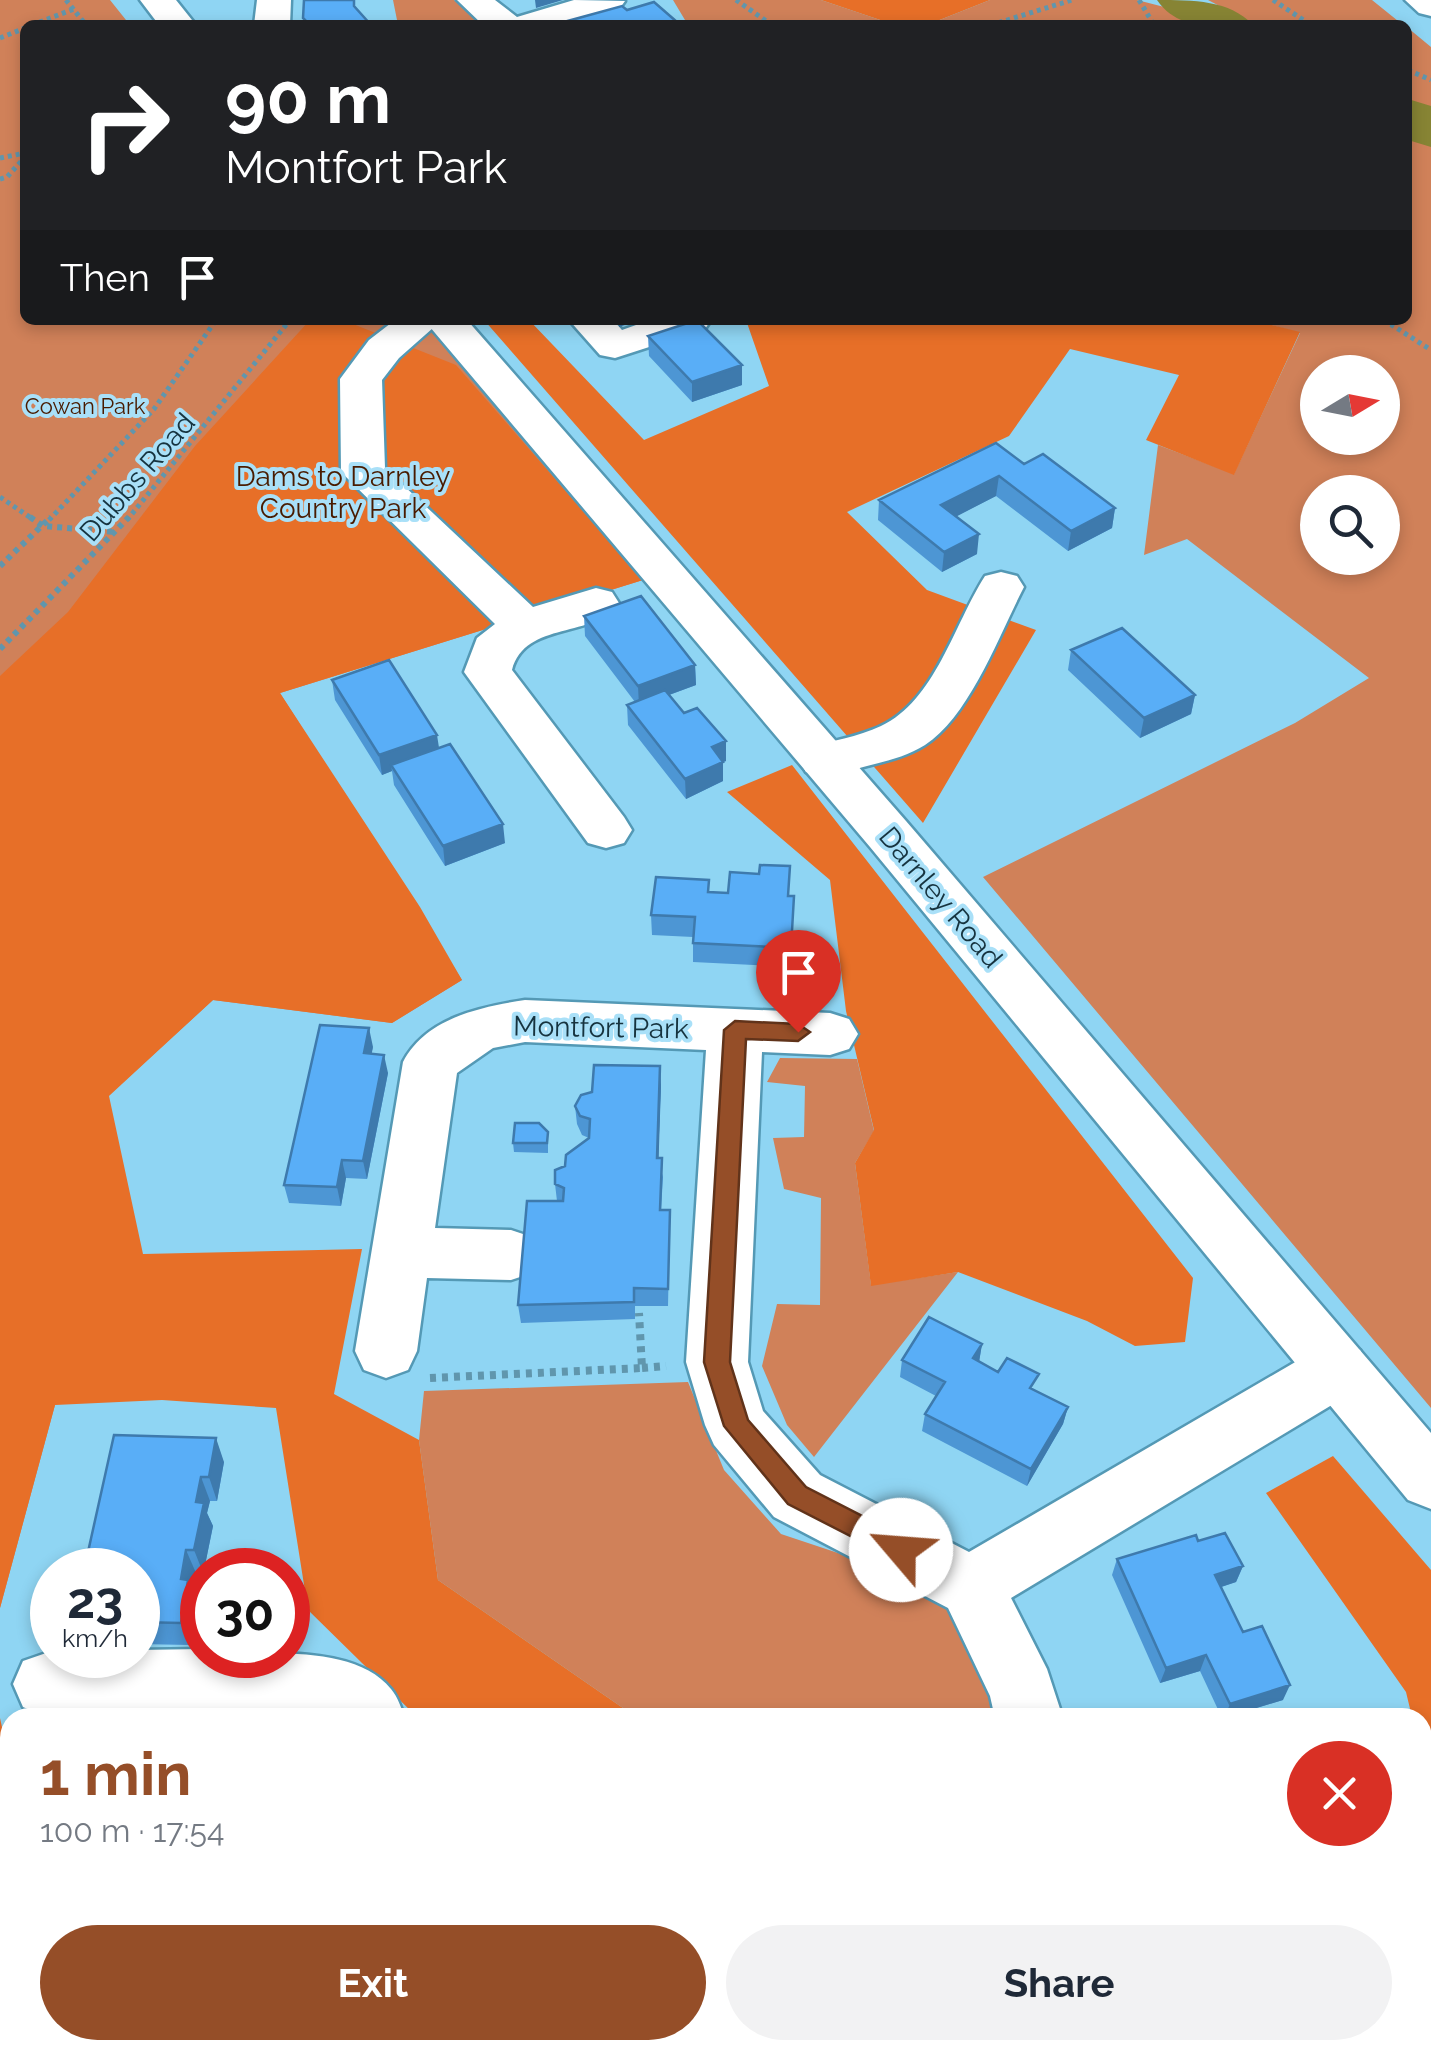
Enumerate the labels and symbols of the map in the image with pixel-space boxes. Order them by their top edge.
north arrow [1300,355,1400,455]
park label: Cowan Park [25,393,146,419]
street label: Dubbs Road [73,406,202,548]
park label: Dams to Darnley Country Park [236,460,450,525]
street label: Darnley Road [872,820,1009,974]
pin [756,930,841,1033]
street label: Montfort Park [513,1009,689,1046]
position arrow [849,1498,953,1602]
speed limit sign: 30 [180,1548,310,1678]

